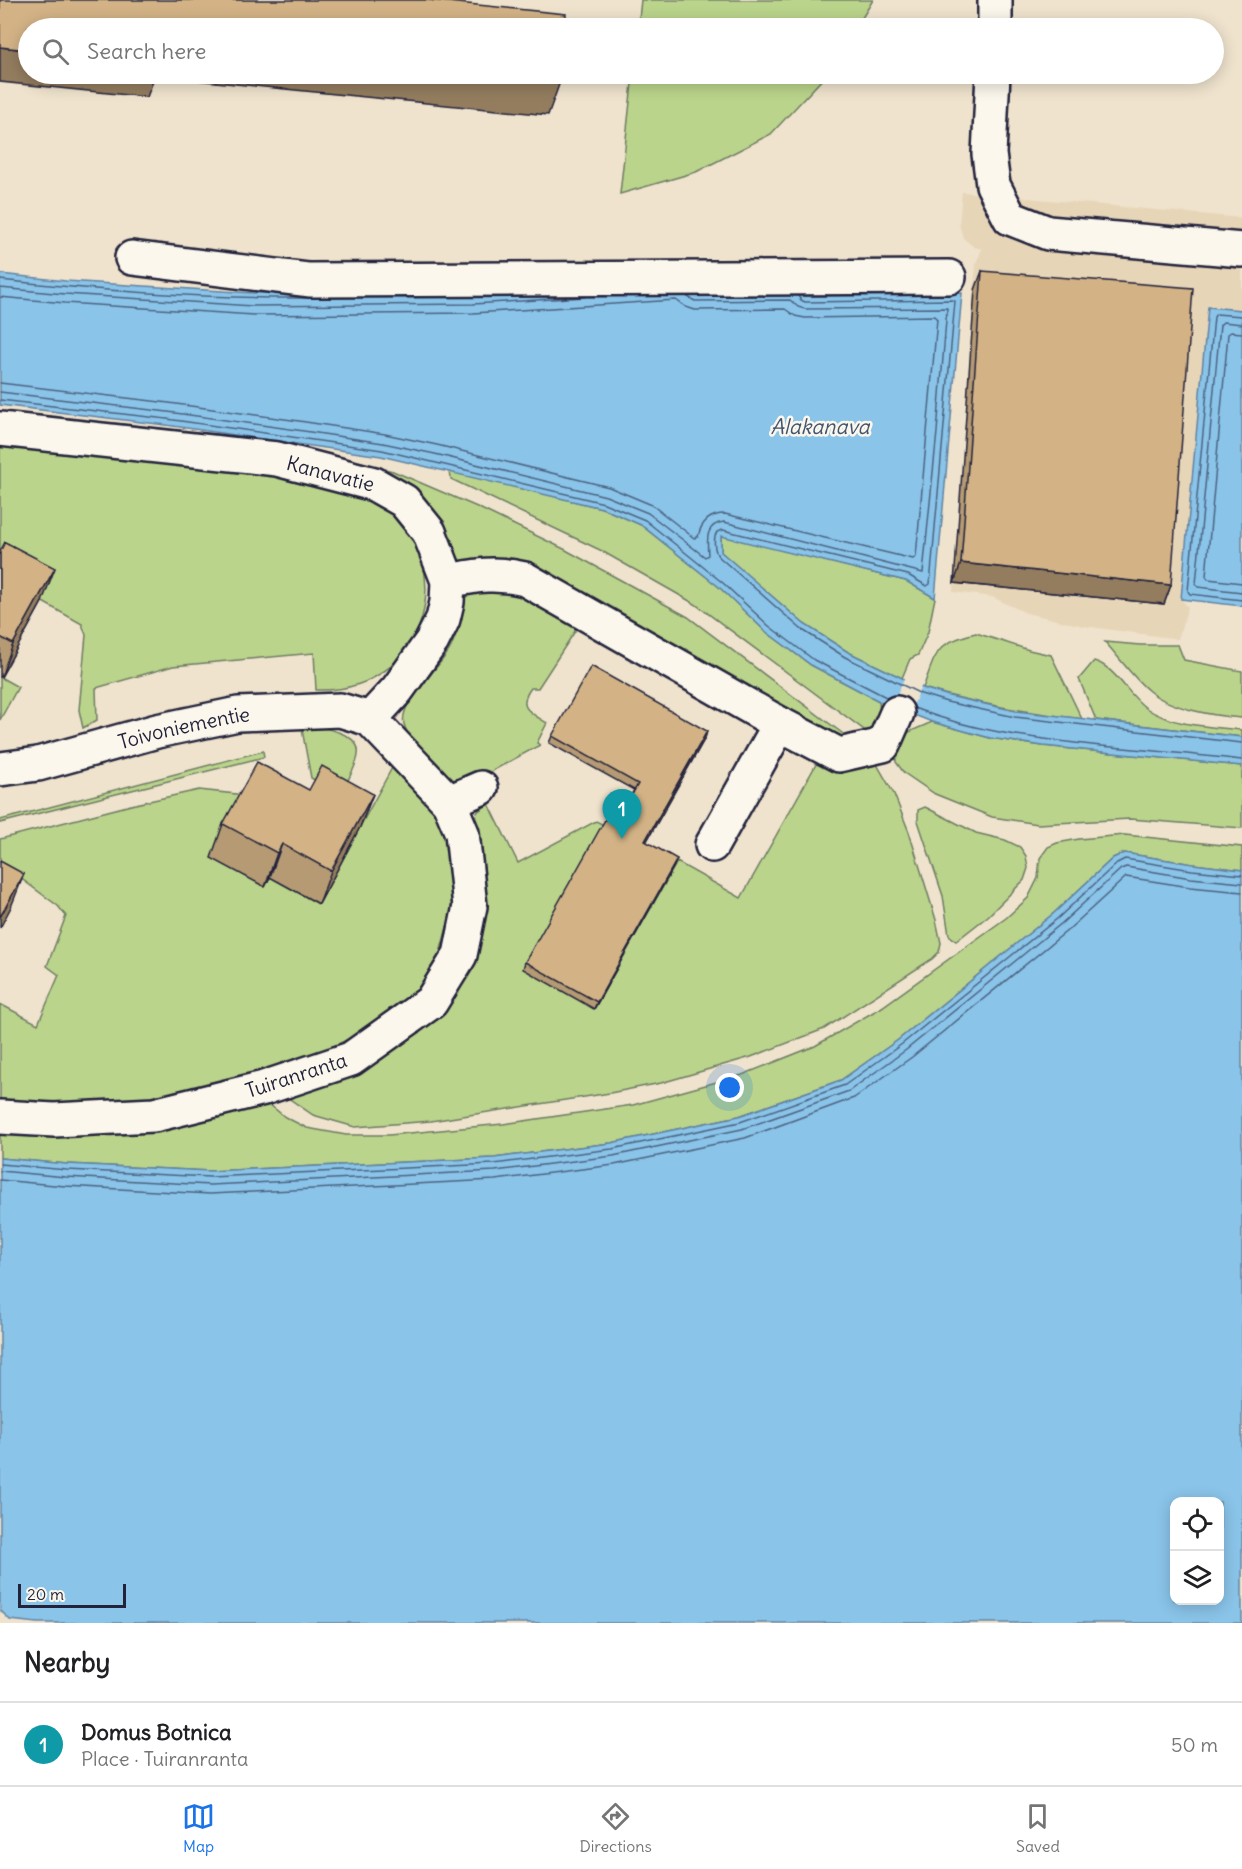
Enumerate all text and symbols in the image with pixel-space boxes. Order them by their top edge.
search box [18,18,1224,84]
icon: search [39,35,72,68]
text: Search here [87,37,206,65]
water label: Alakanava [771,413,870,440]
street label: Kanavatie [284,450,377,496]
street label: Toivoniementie [115,701,250,754]
pin: 1 [602,790,642,839]
street label: Tuiranranta [242,1047,350,1103]
your location [715,1073,744,1102]
map controls [1170,1497,1224,1605]
button: locate [1170,1497,1224,1551]
button: layers [1170,1551,1224,1605]
scale bar [18,1581,126,1608]
text: 20 m [27,1584,64,1604]
text: Nearby [24,1646,110,1679]
text: Domus Botnica [81,1718,232,1746]
text: 1 [40,1732,47,1757]
text: 50 m [1171,1732,1218,1757]
text: Place · Tuiranranta [81,1746,248,1771]
tab: Map [182,1800,215,1856]
tab: Directions [579,1800,652,1856]
tab: Saved [1016,1800,1060,1856]

